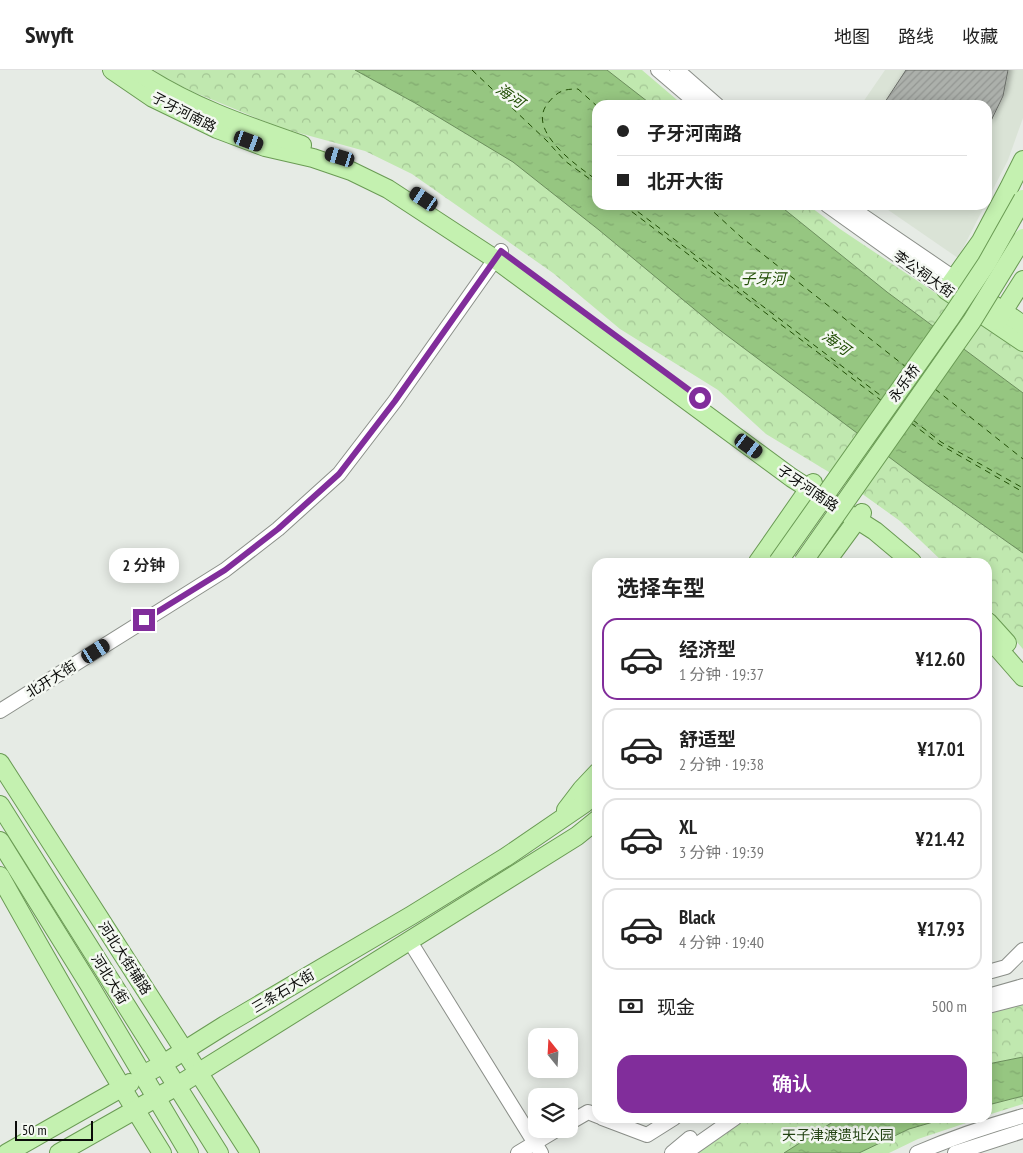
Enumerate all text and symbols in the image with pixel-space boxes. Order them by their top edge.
text: Swyft [25,19,74,50]
text: 地图 [834,25,870,48]
text: 路线 [898,25,934,48]
text: 收藏 [962,25,998,48]
water label: 海河 [493,79,530,114]
street label: 子牙河南路 [149,88,219,136]
text: 子牙河南路 [647,121,742,145]
car [232,129,265,153]
car [323,145,356,169]
text: 北开大街 [647,169,723,193]
car [407,184,440,214]
street label: 李公祠大街 [890,247,958,301]
water label: 子牙河 [740,269,788,288]
water label: 海河 [819,326,856,361]
street label: 永乐桥 [884,361,924,405]
route start [689,387,711,409]
car [732,431,765,461]
street label: 子牙河南路 [774,461,842,515]
callout: 2 分钟 [109,548,179,582]
text: 2 分钟 [123,555,165,575]
text: 选择车型 [617,574,705,602]
route end [133,609,155,631]
car [79,637,112,665]
icon: car [619,637,664,682]
text: 经济型 [679,637,736,661]
text: ¥12.60 [916,647,965,671]
street label: 北开大街 [22,657,80,701]
text: 1 分钟 · 19:37 [679,664,764,684]
icon: car [619,727,664,772]
text: 舒适型 [679,727,736,751]
text: ¥17.01 [917,737,965,761]
text: 2 分钟 · 19:38 [679,754,764,774]
text: XL [679,815,697,839]
icon: car [619,817,664,862]
text: ¥21.42 [916,827,965,851]
text: 3 分钟 · 19:39 [679,842,764,862]
text: Black [679,905,715,929]
icon: car [619,907,664,952]
text: ¥17.93 [917,917,965,941]
street label: 河北大街辅路 [95,918,155,998]
text: 4 分钟 · 19:40 [679,932,764,952]
street label: 河北大街 [88,951,132,1007]
street label: 三条石大街 [248,965,318,1017]
icon: cash [617,992,645,1020]
text: 现金 [657,995,695,1019]
text: 500 m [932,996,967,1016]
north arrow [528,1028,578,1078]
map controls [528,1028,578,1138]
button: 确认 [617,1055,967,1113]
button: layers [528,1088,578,1138]
scale bar [15,1118,92,1141]
text: 50 m [22,1121,47,1139]
park label: 天子津渡遗址公园 [782,1126,894,1144]

